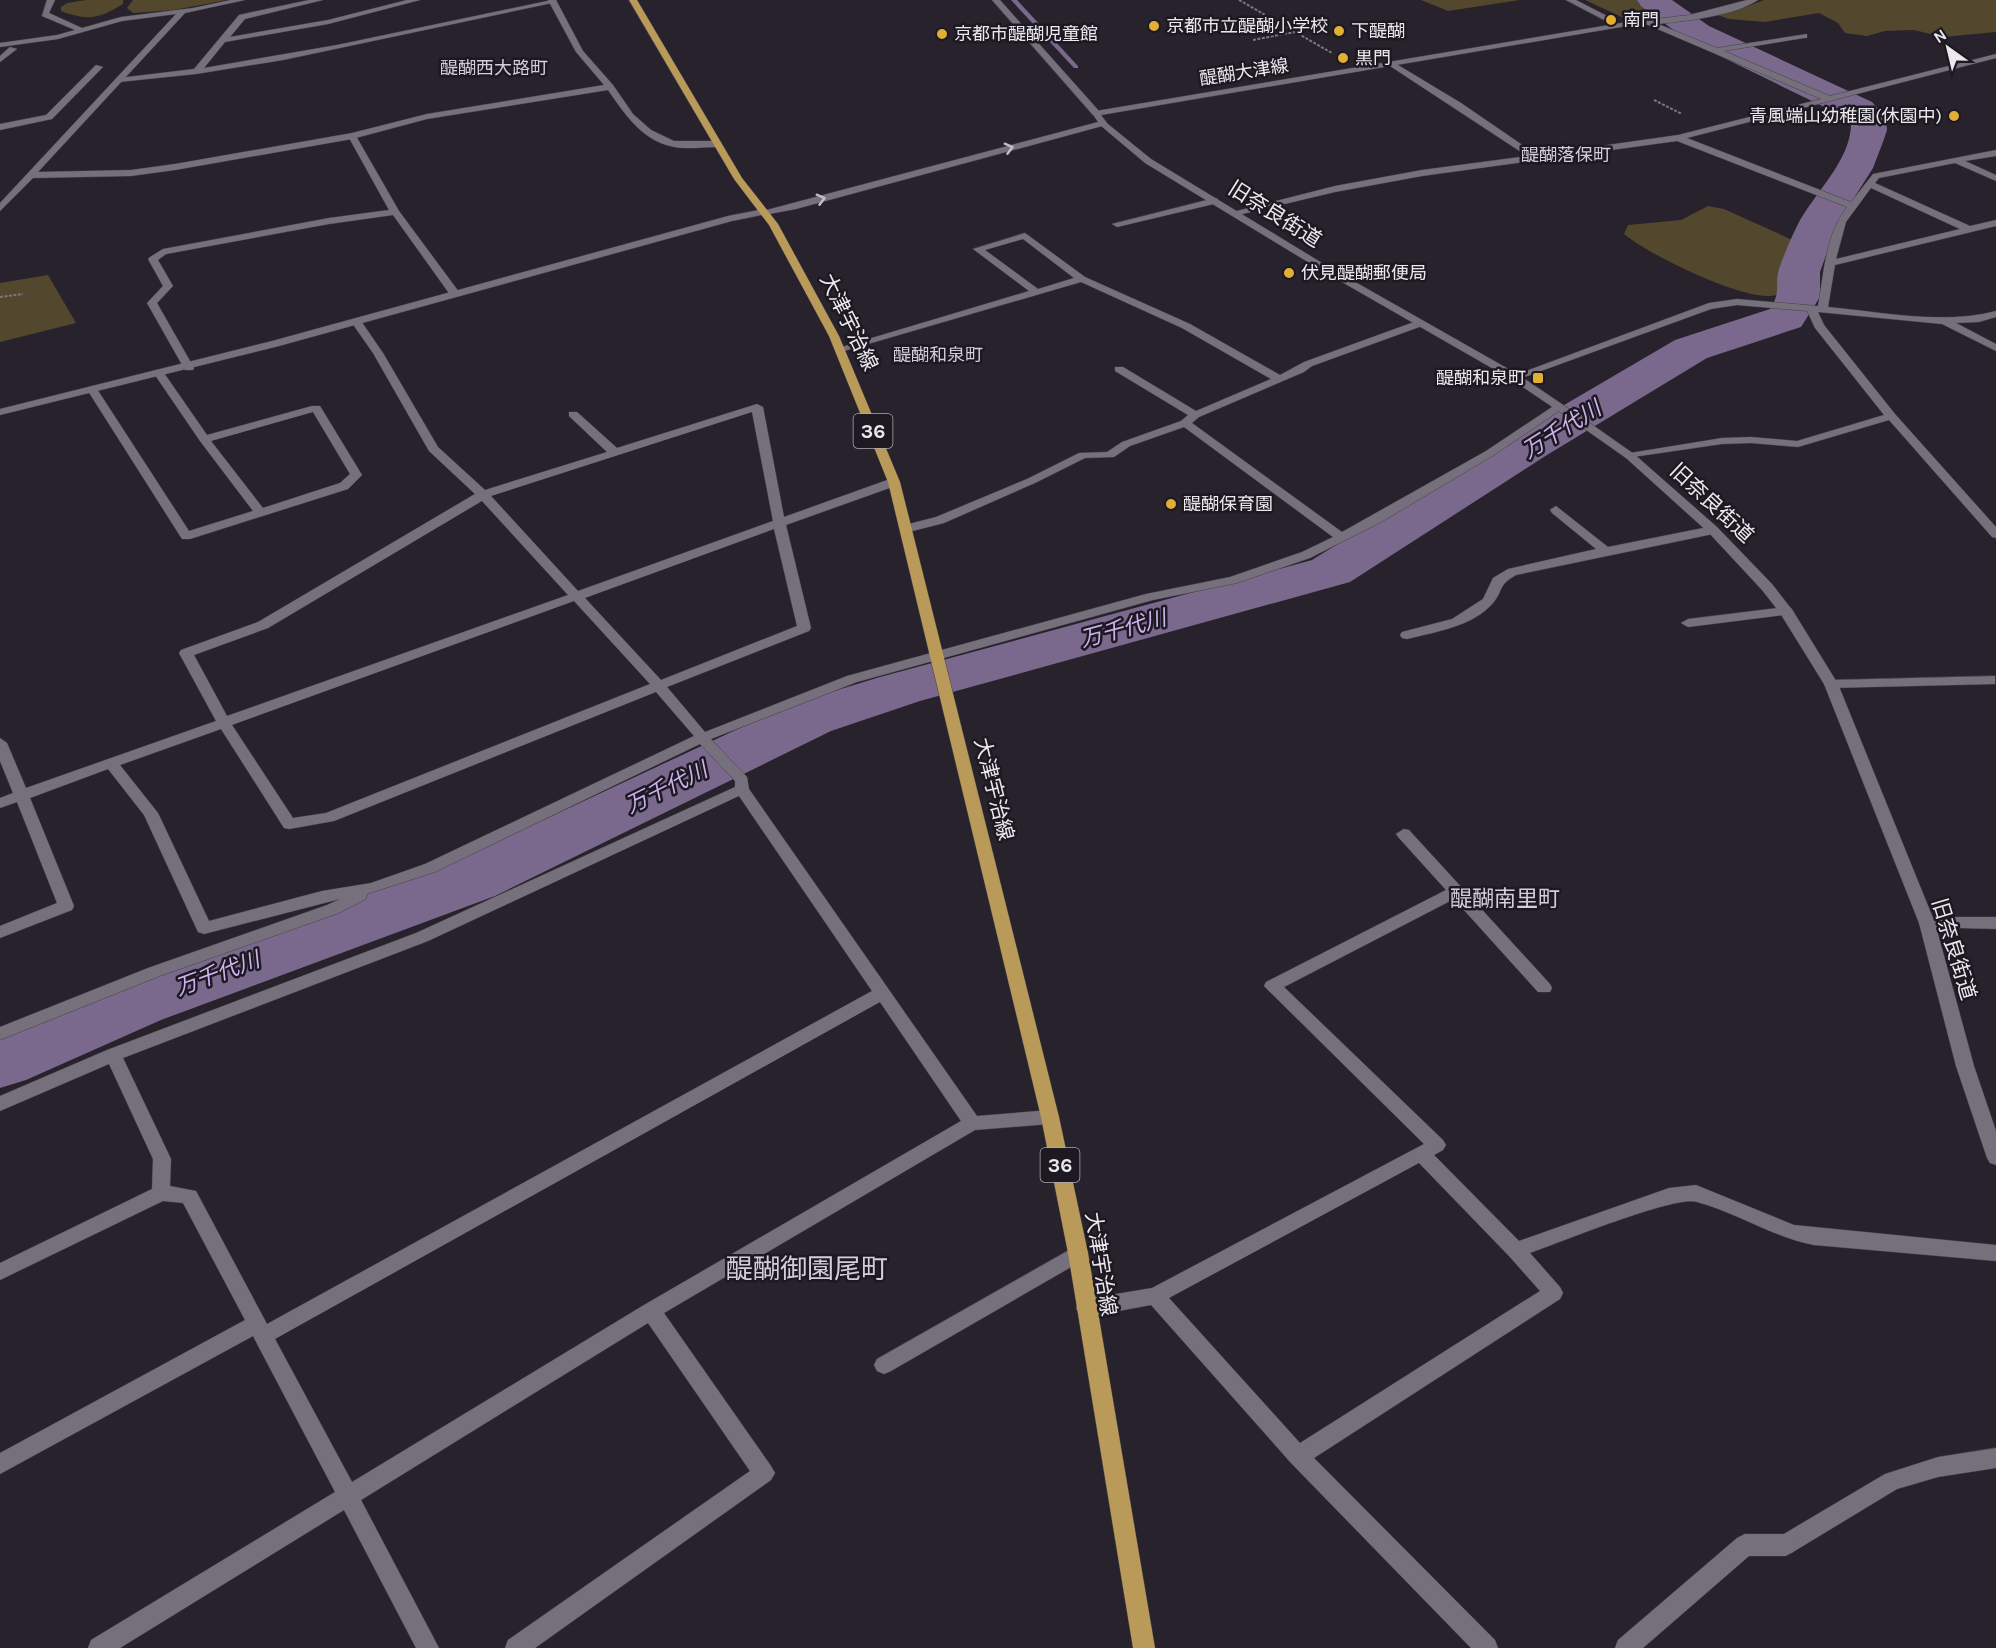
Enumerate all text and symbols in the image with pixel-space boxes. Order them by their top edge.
place label: 南門 [1623,9,1659,31]
marker: 南門 [1604,13,1618,27]
place label: 京都市立醍醐小学校 [1166,15,1328,37]
north arrow [1918,18,1978,78]
marker: 京都市立醍醐小学校 [1147,19,1161,33]
place label: 下醍醐 [1351,20,1405,42]
place label: 京都市醍醐児童館 [954,23,1098,45]
marker: 下醍醐 [1332,24,1346,38]
text: N [1930,25,1950,47]
marker: 京都市醍醐児童館 [935,27,949,41]
place label: 黒門 [1355,47,1391,69]
marker: 黒門 [1336,51,1350,65]
street label: 醍醐大津線 [1198,54,1290,90]
district label: 醍醐西大路町 [440,57,548,79]
place label: 青風端山幼稚園(休園中) [1749,105,1942,127]
marker: 青風端山幼稚園(休園中) [1947,109,1961,123]
one-way arrow [1004,143,1014,156]
district label: 醍醐落保町 [1521,144,1611,166]
street label: 旧奈良街道 [1224,176,1326,252]
one-way arrow [816,194,826,207]
place label: 伏見醍醐郵便局 [1301,262,1427,284]
marker: 伏見醍醐郵便局 [1282,266,1296,280]
street label: 大津宇治線 [815,270,883,374]
district label: 醍醐和泉町 [893,344,983,366]
place label: 醍醐和泉町 [1436,367,1526,389]
marker: 醍醐和泉町 [1531,371,1545,385]
water label: 万千代川 [1517,394,1607,464]
road number: 36 [854,414,892,448]
street label: 旧奈良街道 [1665,458,1759,548]
place label: 醍醐保育園 [1183,493,1273,515]
marker: 醍醐保育園 [1164,497,1178,511]
water label: 万千代川 [1077,605,1171,653]
street label: 大津宇治線 [970,735,1018,843]
water label: 万千代川 [621,756,713,819]
district label: 醍醐南里町 [1450,886,1560,912]
street label: 旧奈良街道 [1927,895,1981,1003]
water label: 万千代川 [172,946,265,1001]
road number: 36 [1040,1148,1080,1182]
street label: 大津宇治線 [1081,1210,1121,1318]
district label: 醍醐御園尾町 [726,1253,888,1285]

